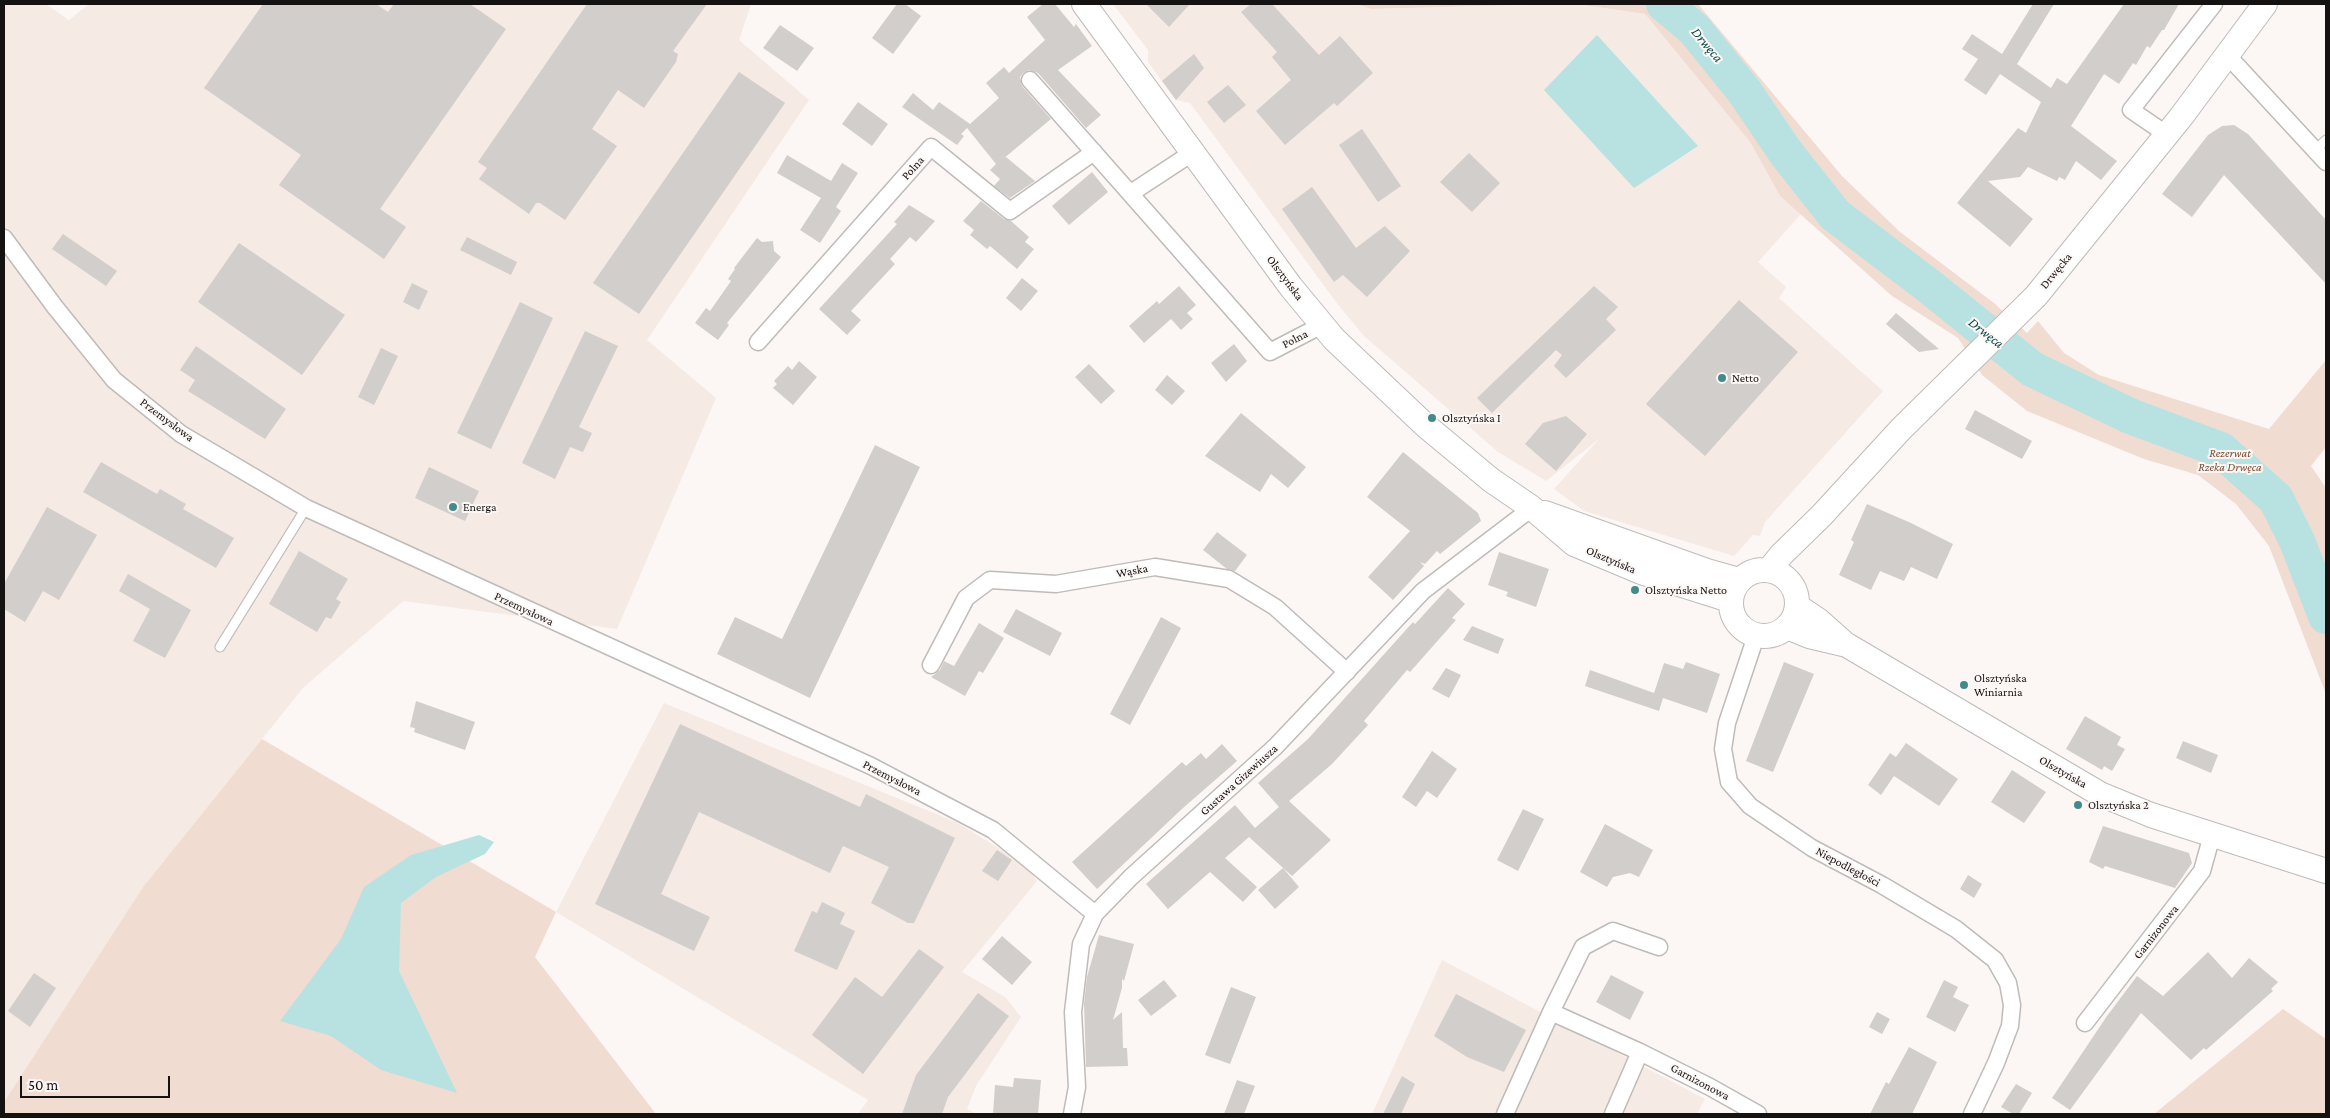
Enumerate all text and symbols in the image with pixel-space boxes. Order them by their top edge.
water label: Drwęca [1688,24,1726,66]
street label: Polna [899,153,927,183]
street label: Drwęcka [2037,250,2075,292]
street label: Olsztyńska [1263,253,1307,303]
water label: Drwęca [1965,314,2007,352]
street label: Polna [1280,326,1310,352]
place label: Netto [1732,371,1759,385]
marker: Netto [1716,372,1728,384]
street label: Przemysłowa [137,395,197,445]
place label: Olsztyńska I [1442,411,1501,425]
marker: Olsztyńska I [1426,412,1438,424]
park label: Rezerwat Rzeka Drwęca [2198,446,2262,474]
place label: Energa [463,500,497,514]
marker: Energa [447,501,459,513]
street label: Olsztyńska [1584,543,1638,577]
street label: Wąska [1115,561,1149,581]
place label: Olsztyńska Netto [1645,583,1727,597]
marker: Olsztyńska Netto [1629,584,1641,596]
street label: Przemysłowa [492,589,556,629]
place label: Olsztyńska Winiarnia [1974,671,2027,699]
marker: Olsztyńska Winiarnia [1958,679,1970,691]
street label: Gustawa Gizewiusza [1197,741,1281,819]
street label: Olsztyńska [2037,753,2089,791]
street label: Przemysłowa [860,757,924,799]
place label: Olsztyńska 2 [2088,798,2149,812]
marker: Olsztyńska 2 [2072,799,2084,811]
street label: Niepodległości [1813,844,1883,890]
street label: Garnizonowa [2130,902,2182,962]
street label: Garnizonowa [1668,1060,1732,1104]
scale bar [22,1066,172,1098]
text: 50 m [28,1077,58,1093]

